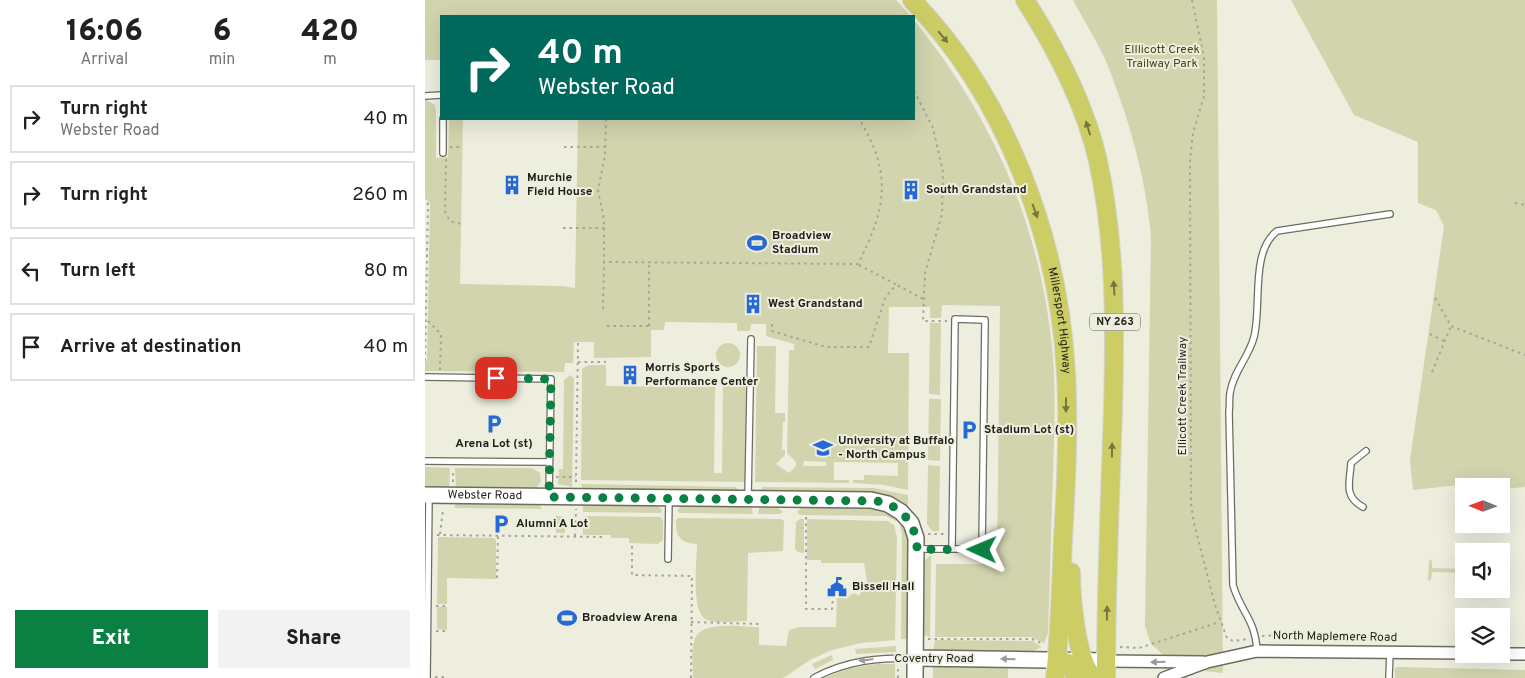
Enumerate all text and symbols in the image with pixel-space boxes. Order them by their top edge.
text: 16:06 [66,14,143,51]
text: 6 [213,14,231,51]
text: 420 [301,14,359,51]
one-way arrow [938,31,949,44]
text: 40 m [538,32,623,76]
icon: right [455,35,520,100]
park label: Elllicott Creek Trailway Park [1124,42,1200,72]
text: Arrival [81,50,128,70]
text: min [209,50,235,70]
text: m [323,50,337,70]
text: Webster Road [538,75,675,102]
text: Turn right [60,97,148,121]
icon: right [17,105,45,133]
text: 40 m [363,107,408,131]
one-way arrow [1083,120,1091,135]
text: Webster Road [60,121,160,141]
place label: Murchie Field House [527,170,593,200]
building icon: Murchie Field House [501,174,523,196]
building icon: South Grandstand [900,179,922,201]
icon: right [17,181,45,209]
place label: South Grandstand [926,182,1027,198]
text: Turn right [60,183,148,207]
text: 260 m [352,183,408,207]
one-way arrow [1031,204,1039,219]
place label: Broadview Stadium [772,228,831,258]
sports icon: Broadview Stadium [746,232,768,254]
icon: left [17,257,45,285]
text: Turn left [60,259,136,283]
text: 80 m [364,259,408,283]
street label: Millersport Highway [1043,266,1074,374]
one-way arrow [1109,280,1117,296]
building icon: West Grandstand [742,293,764,315]
place label: West Grandstand [768,296,863,312]
road number: NY 263 [1090,314,1140,331]
icon: arrive [17,333,45,361]
text: Arrive at destination [60,335,241,359]
text: 40 m [363,335,408,359]
street label: Ellicott Creek Trailway [1175,337,1191,455]
pin [475,357,517,399]
place label: Morris Sports Performance Center [645,360,758,390]
icon: arrive [482,364,510,392]
building icon: Morris Sports Performance Center [619,364,641,386]
one-way arrow [1063,397,1071,413]
parking icon: Arena Lot (st) [483,413,505,435]
parking icon: Stadium Lot (st) [958,419,980,441]
place label: Stadium Lot (st) [984,422,1074,438]
place label: University at Buffalo - North Campus [838,433,954,463]
place label: Arena Lot (st) [455,436,533,452]
school or university icon: University at Buffalo - North Campus [812,437,834,459]
one-way arrow [1108,442,1116,458]
north arrow [1455,478,1510,532]
map controls [1455,478,1510,663]
street label: Webster Road [448,487,522,504]
parking icon: Alumni A Lot [490,513,512,535]
place label: Alumni A Lot [516,516,588,532]
position arrow [955,523,1007,575]
button: sound [1455,543,1510,598]
public building icon: Bissell Hall [826,576,848,598]
place label: Bissell Hall [852,579,914,595]
one-way arrow [1104,604,1112,620]
sports icon: Broadview Arena [556,607,578,629]
button: layers [1455,608,1510,663]
button: Exit [15,610,208,668]
button: Share [218,610,410,668]
place label: Broadview Arena [582,610,678,626]
street label: North Maplemere Road [1273,628,1397,646]
street label: Coventry Road [894,651,974,667]
one-way arrow [1000,655,1016,663]
one-way arrow [858,656,874,664]
one-way arrow [1150,658,1166,666]

